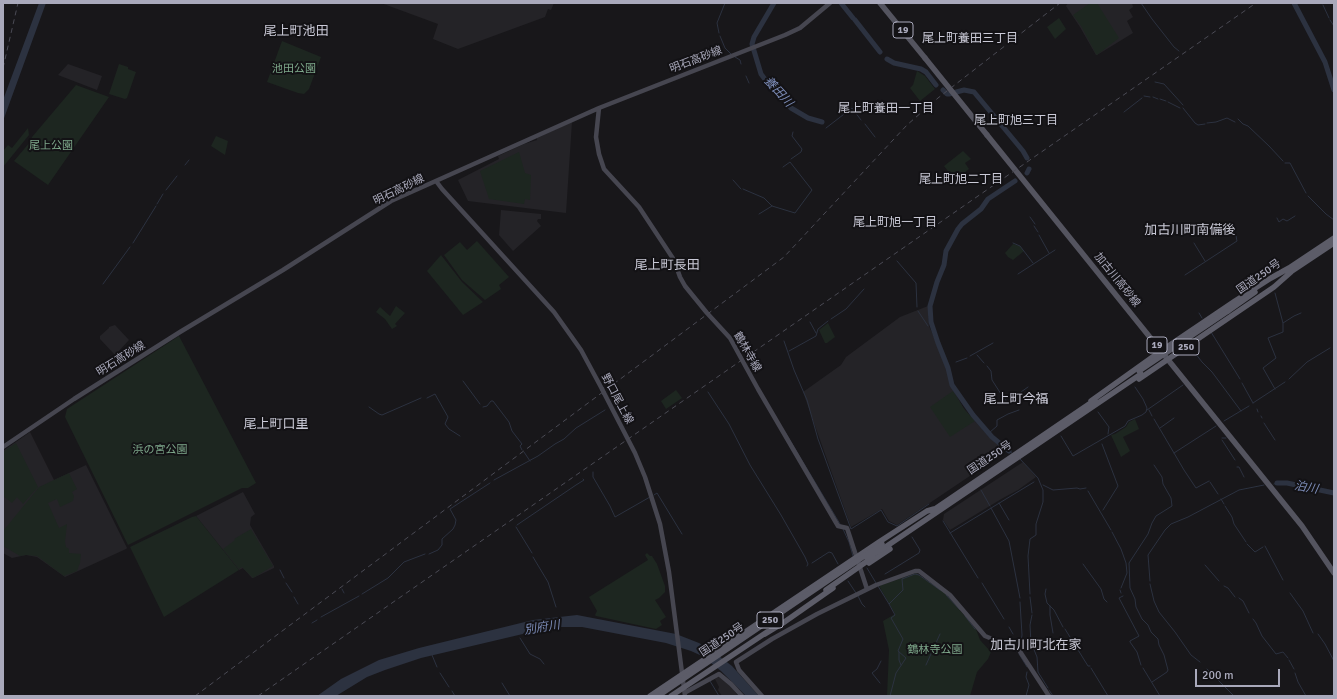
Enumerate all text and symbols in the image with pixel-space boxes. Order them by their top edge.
road number: 19 [893,22,913,38]
district label: 尾上町池田 [264,24,328,40]
district label: 尾上町養田三丁目 [922,32,1018,46]
street label: 明石高砂線 [668,44,724,76]
park label: 池田公園 [272,62,316,76]
water label: 養田川 [761,74,795,110]
district label: 尾上町養田一丁目 [838,102,934,116]
district label: 尾上町旭三丁目 [974,114,1058,128]
park label: 尾上公園 [29,139,73,153]
street label: 明石高砂線 [371,172,427,208]
district label: 尾上町旭二丁目 [919,173,1003,187]
district label: 尾上町旭一丁目 [853,216,937,230]
district label: 加古川町南備後 [1145,223,1235,239]
street label: 加古川高砂線 [1091,250,1143,310]
street label: 国道250号 [1234,257,1284,297]
district label: 尾上町長田 [635,258,699,274]
street label: 鶴林寺線 [730,330,764,374]
road number: 19 [1147,337,1167,353]
street label: 明石高砂線 [94,339,148,379]
road number: 250 [1173,339,1199,355]
street label: 野口尾上線 [598,372,636,426]
district label: 尾上町今福 [984,392,1048,408]
district label: 尾上町口里 [244,417,308,433]
street label: 国道250号 [965,438,1015,478]
park label: 浜の宮公園 [133,443,187,457]
water label: 泊川 [1293,479,1319,497]
road number: 250 [757,612,783,628]
water label: 別府川 [523,618,561,638]
street label: 国道250号 [697,620,747,660]
district label: 加古川町北在家 [991,638,1081,654]
park label: 鶴林寺公園 [908,643,962,657]
scale bar [1197,661,1282,687]
text: 200 m [1202,668,1234,683]

